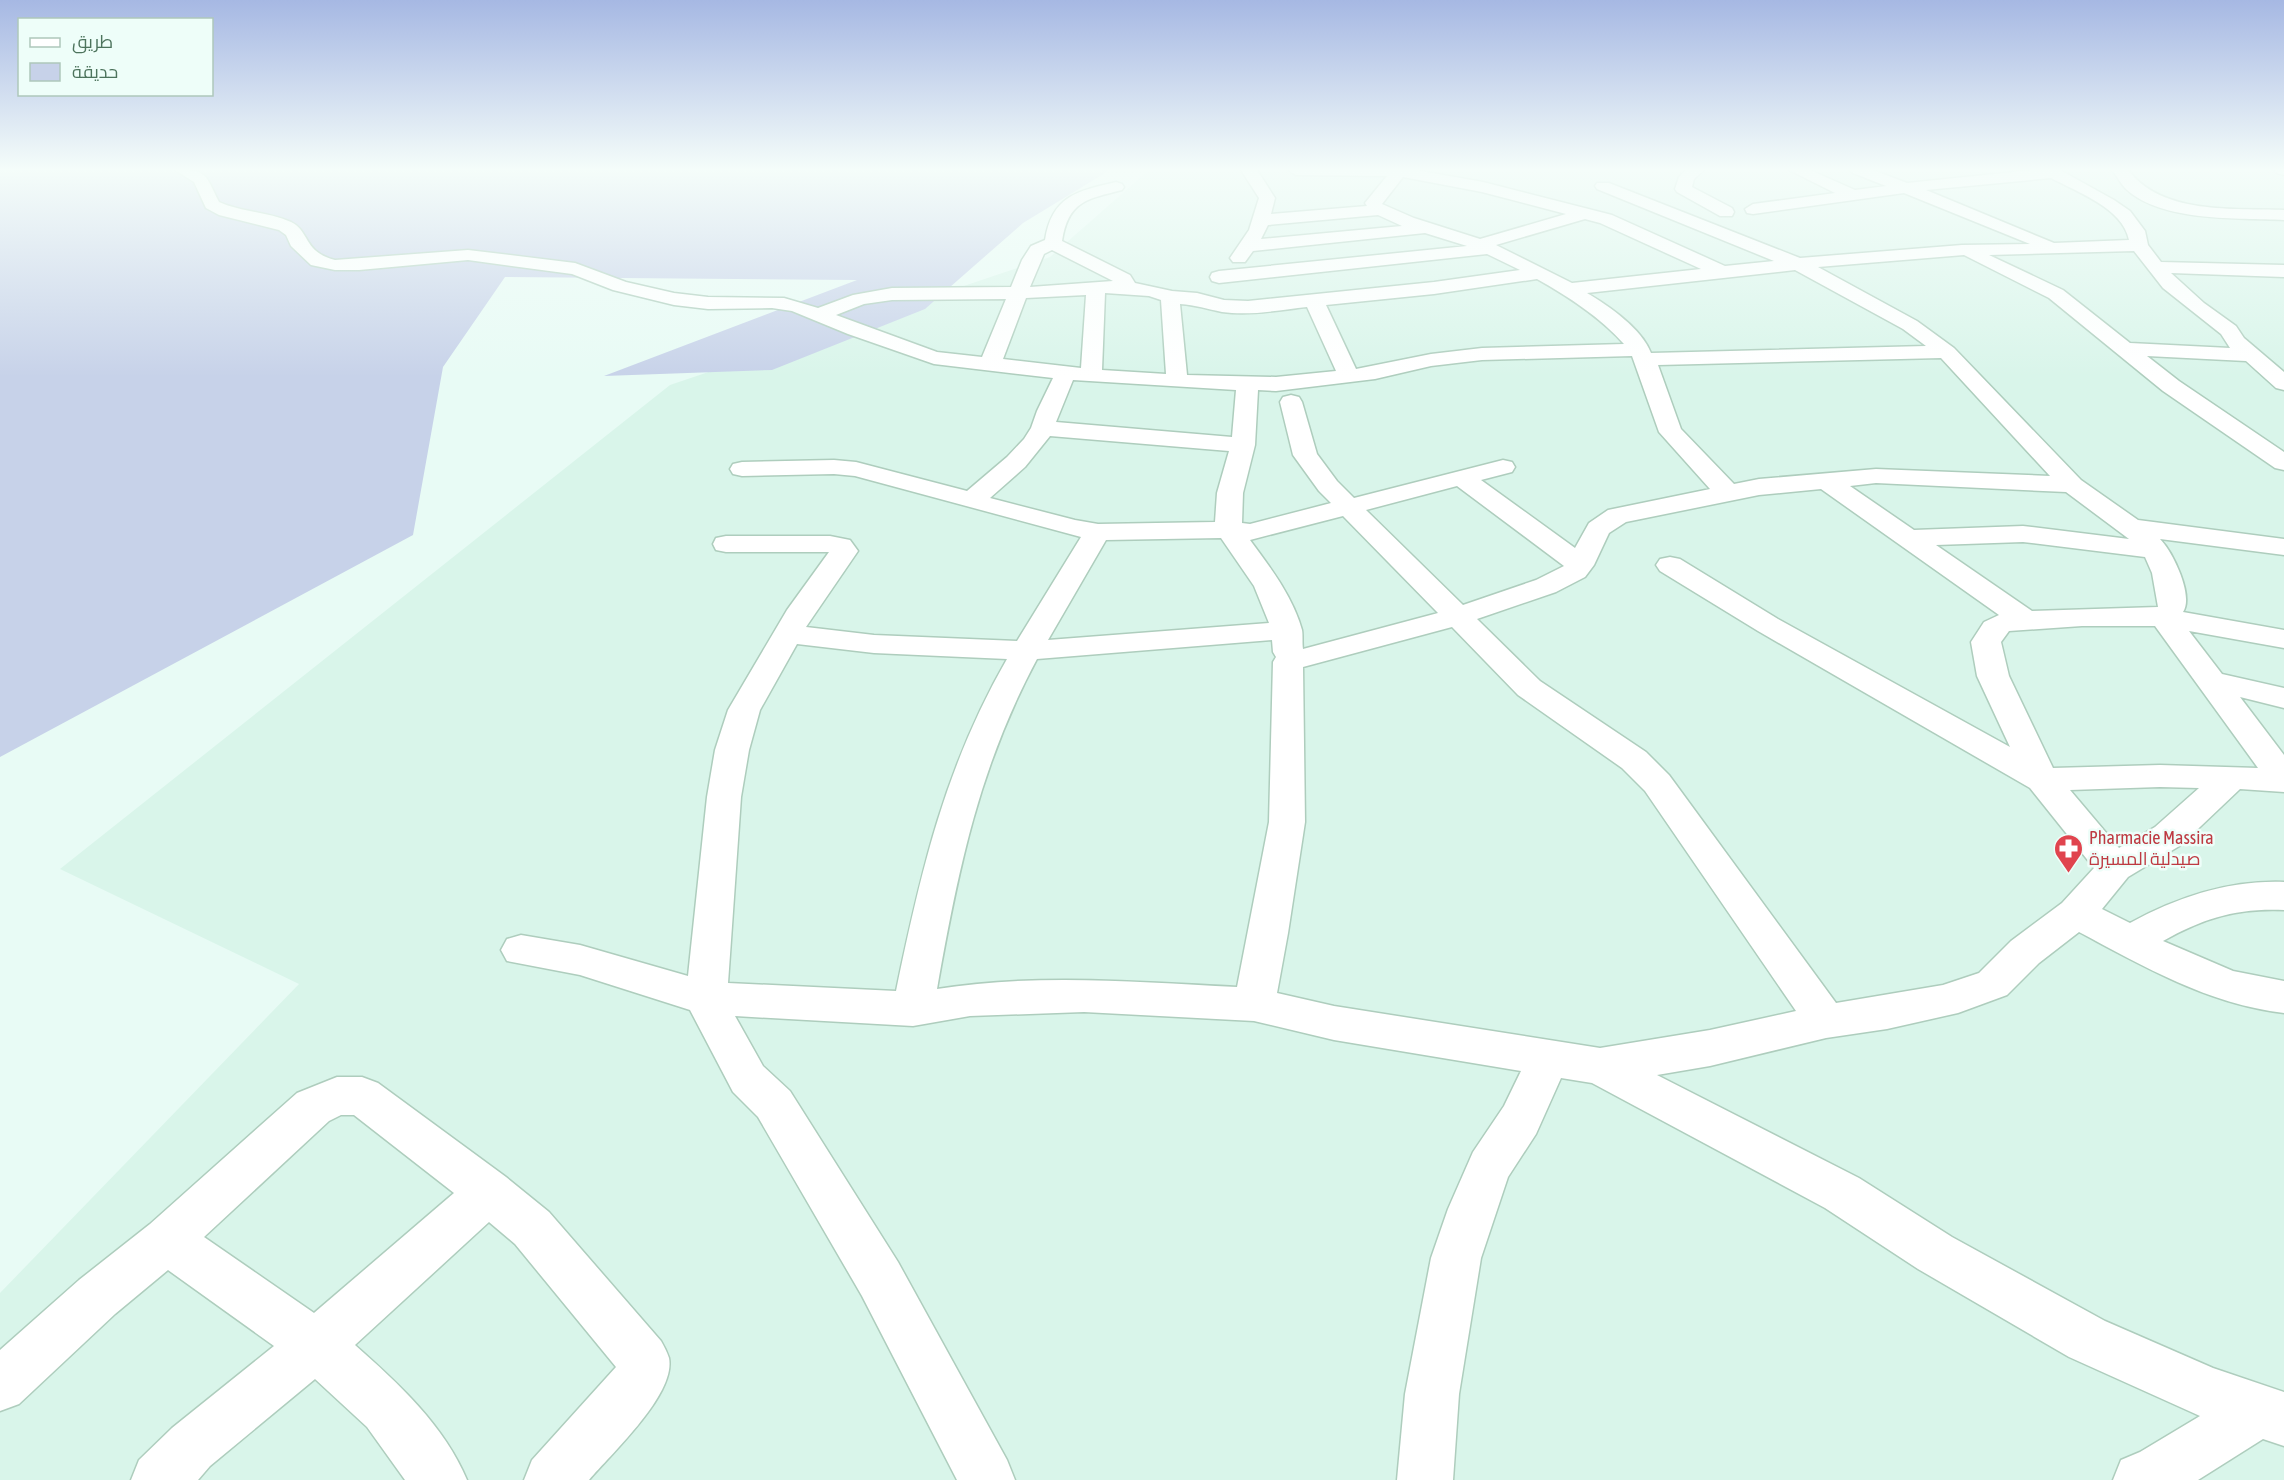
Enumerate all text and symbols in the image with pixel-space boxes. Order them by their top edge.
legend [18,18,213,96]
text: طريق [72,31,113,54]
text: حديقة [72,61,118,82]
place label: Pharmacie Massira صيدلية المسيرة [2089,827,2214,870]
pharmacy icon: Pharmacie Massira صيدلية المسيرة [2052,832,2084,874]

